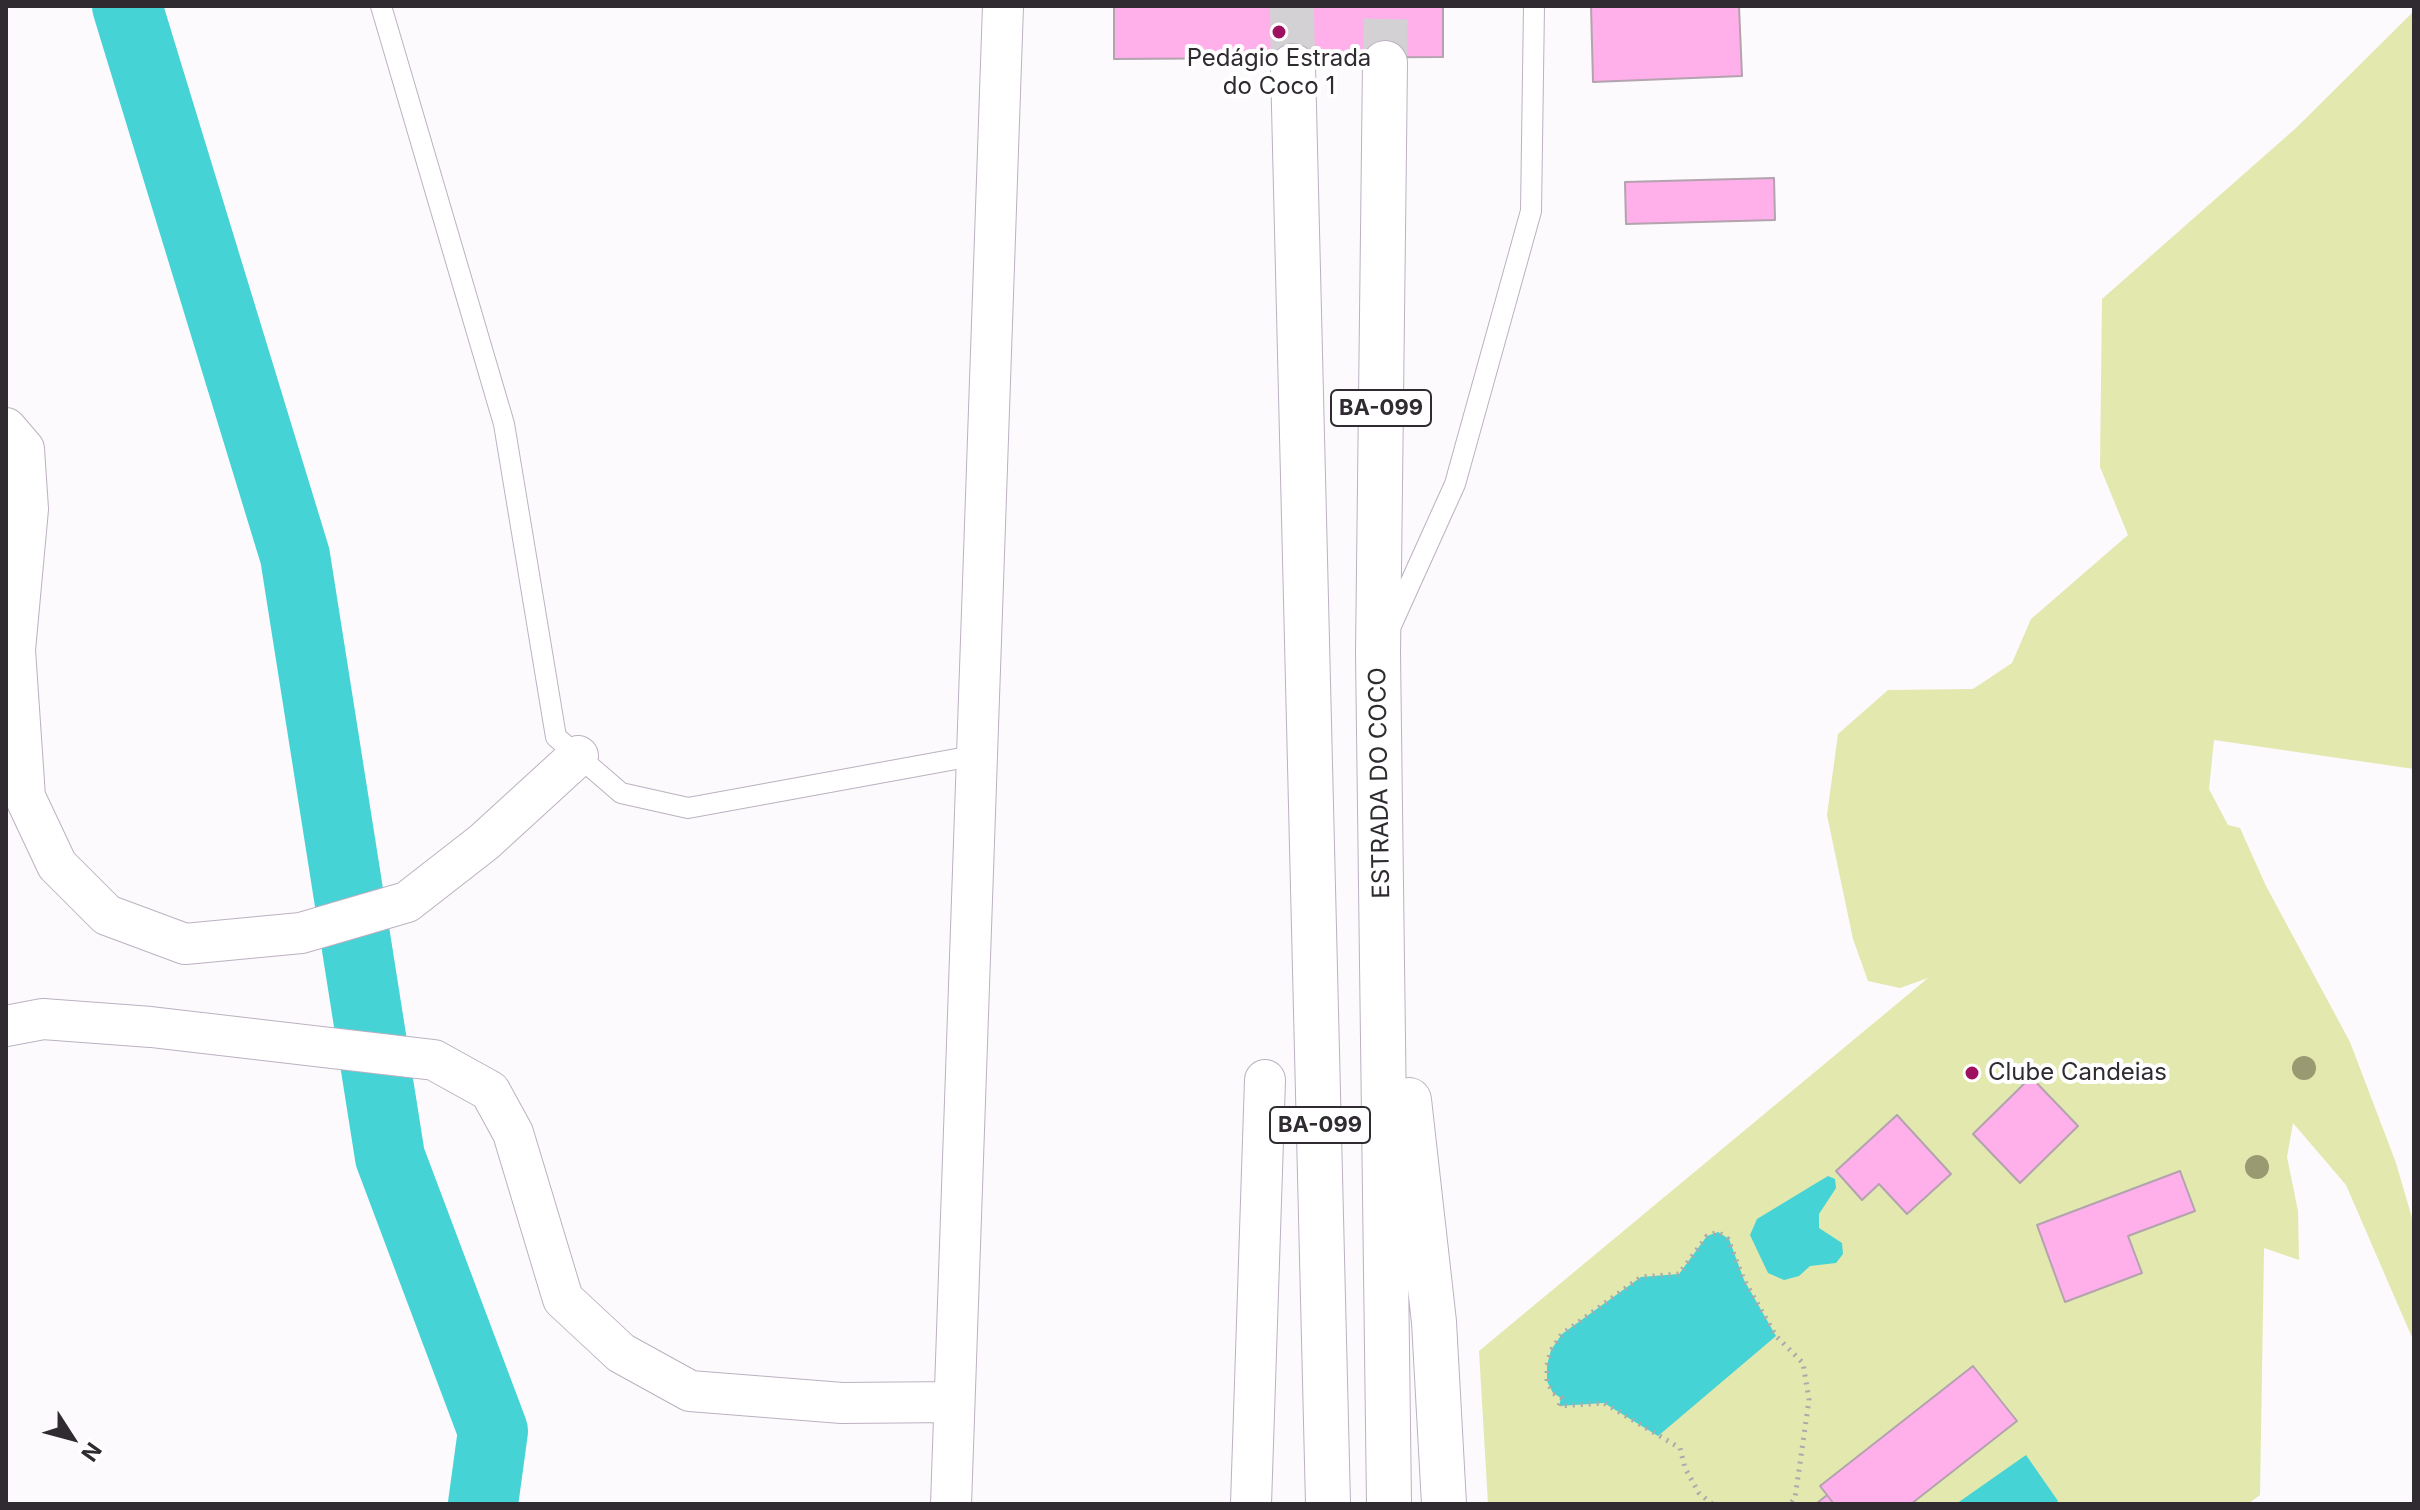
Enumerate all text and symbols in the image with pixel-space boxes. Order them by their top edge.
marker: Pedágio Estrada do Coco 1 [1270,23,1288,41]
place label: Pedágio Estrada do Coco 1 [1187,45,1371,101]
road number: BA-099 [1331,390,1431,426]
street label: ESTRADA DO COCO [1364,667,1396,899]
place label: Clube Candeias [1988,1059,2167,1087]
marker: Clube Candeias [1963,1064,1981,1082]
road number: BA-099 [1270,1107,1370,1143]
north arrow [32,1398,112,1478]
text: N [76,1438,107,1467]

